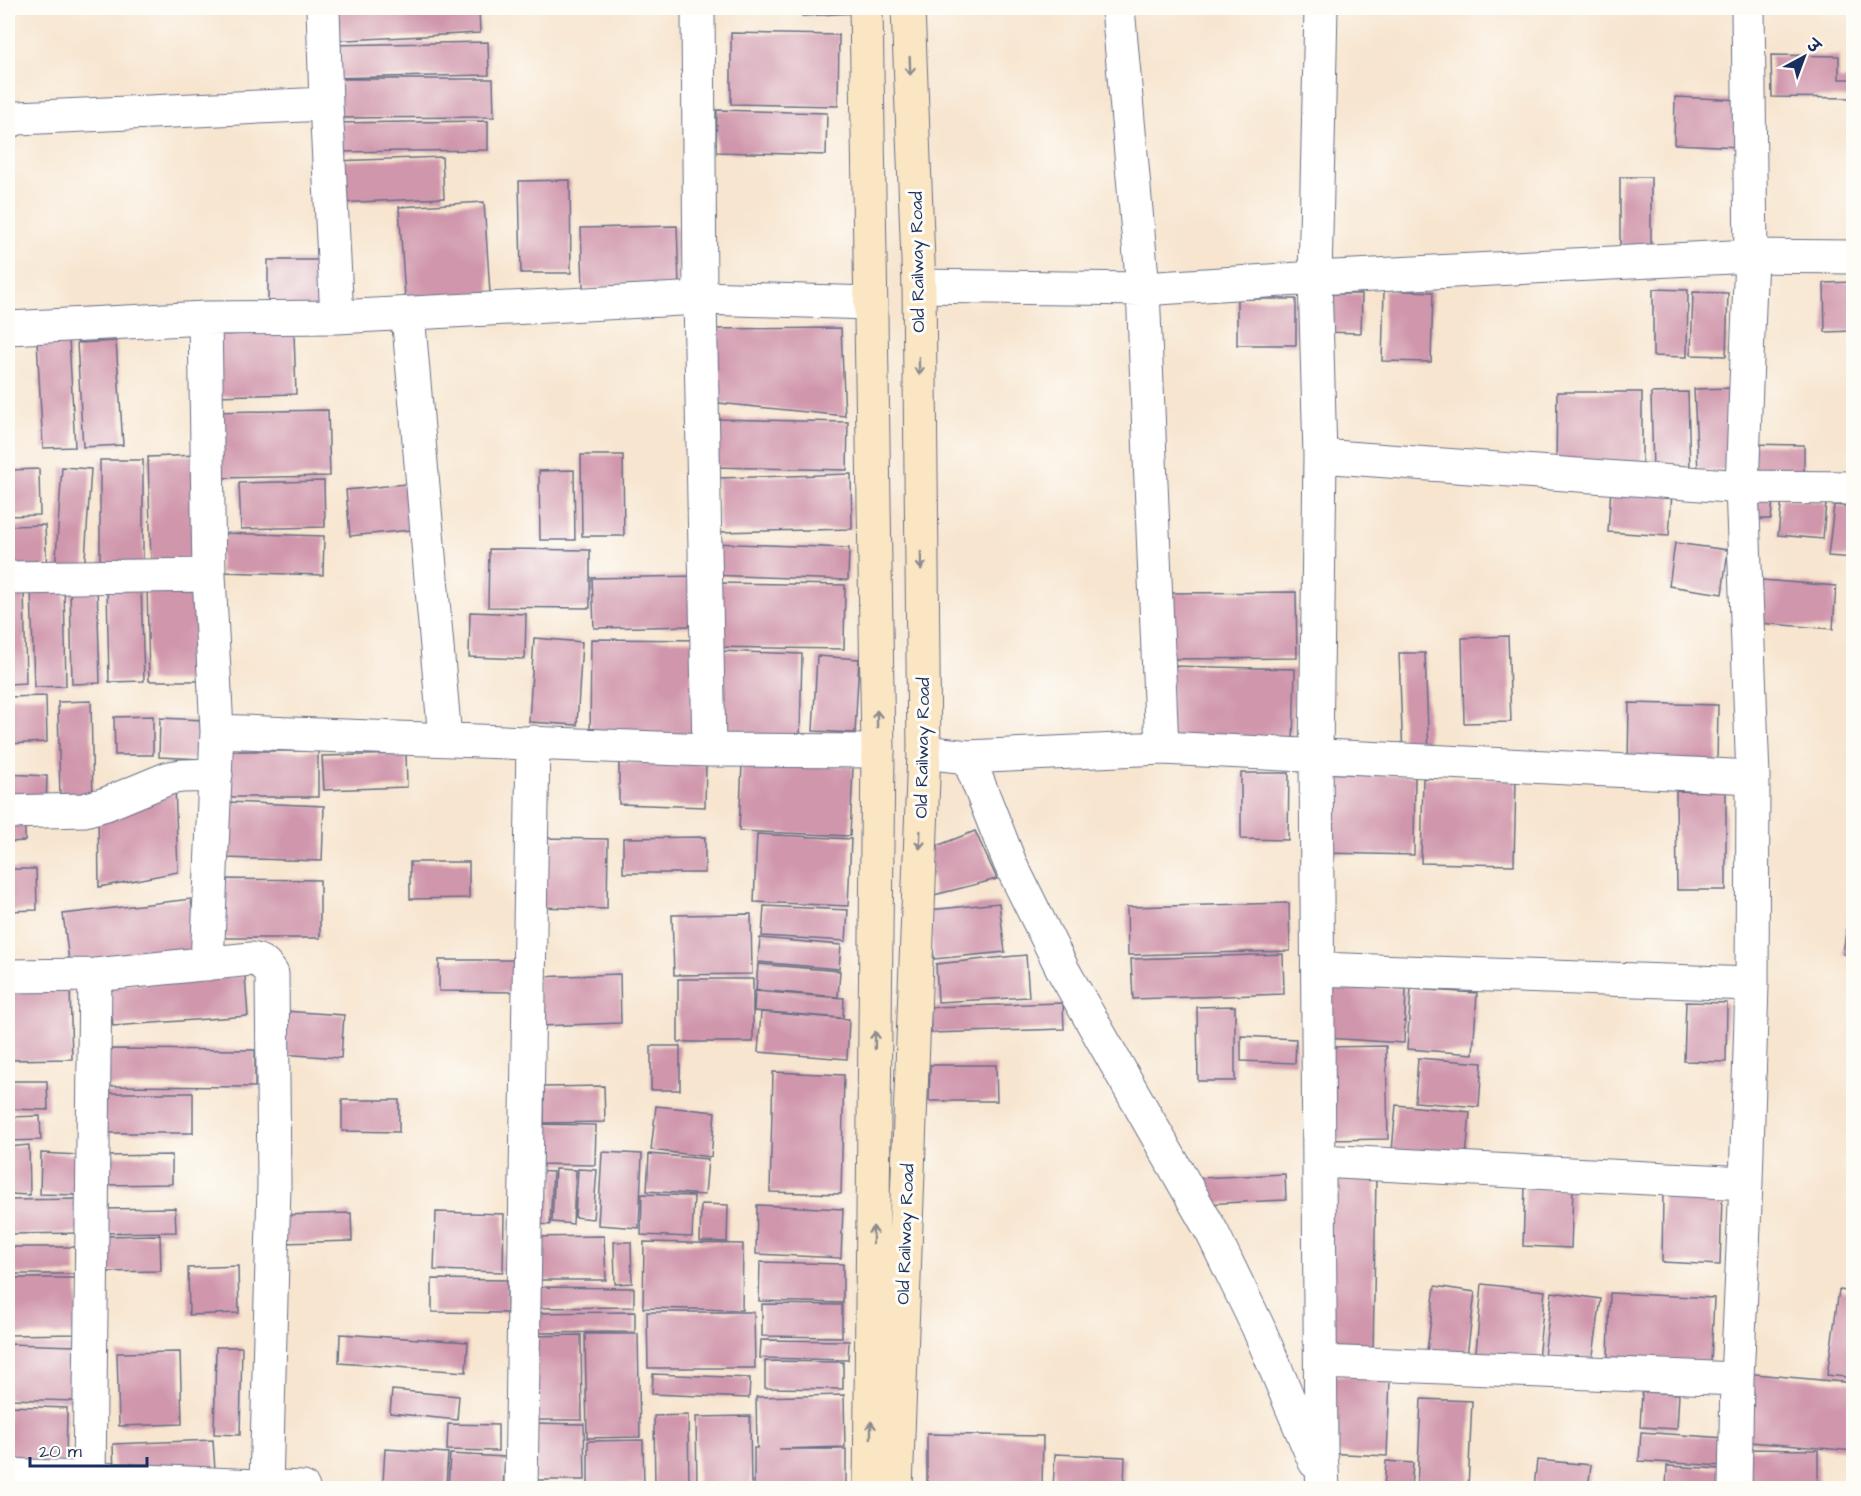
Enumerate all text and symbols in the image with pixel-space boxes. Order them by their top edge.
north arrow [1774,27,1834,87]
text: उ [1800,33,1825,59]
one-way arrow [905,55,916,75]
street label: Old Railway Road [904,191,932,333]
one-way arrow [913,355,925,375]
one-way arrow [915,550,927,570]
street label: Old Railway Road [909,677,937,819]
one-way arrow [871,710,883,730]
one-way arrow [915,829,926,849]
one-way arrow [869,1031,881,1051]
street label: Old Railway Road [891,1163,921,1305]
one-way arrow [867,1226,879,1246]
one-way arrow [865,1421,877,1441]
scale bar [30,1430,147,1468]
text: 20 m [39,1439,82,1464]

